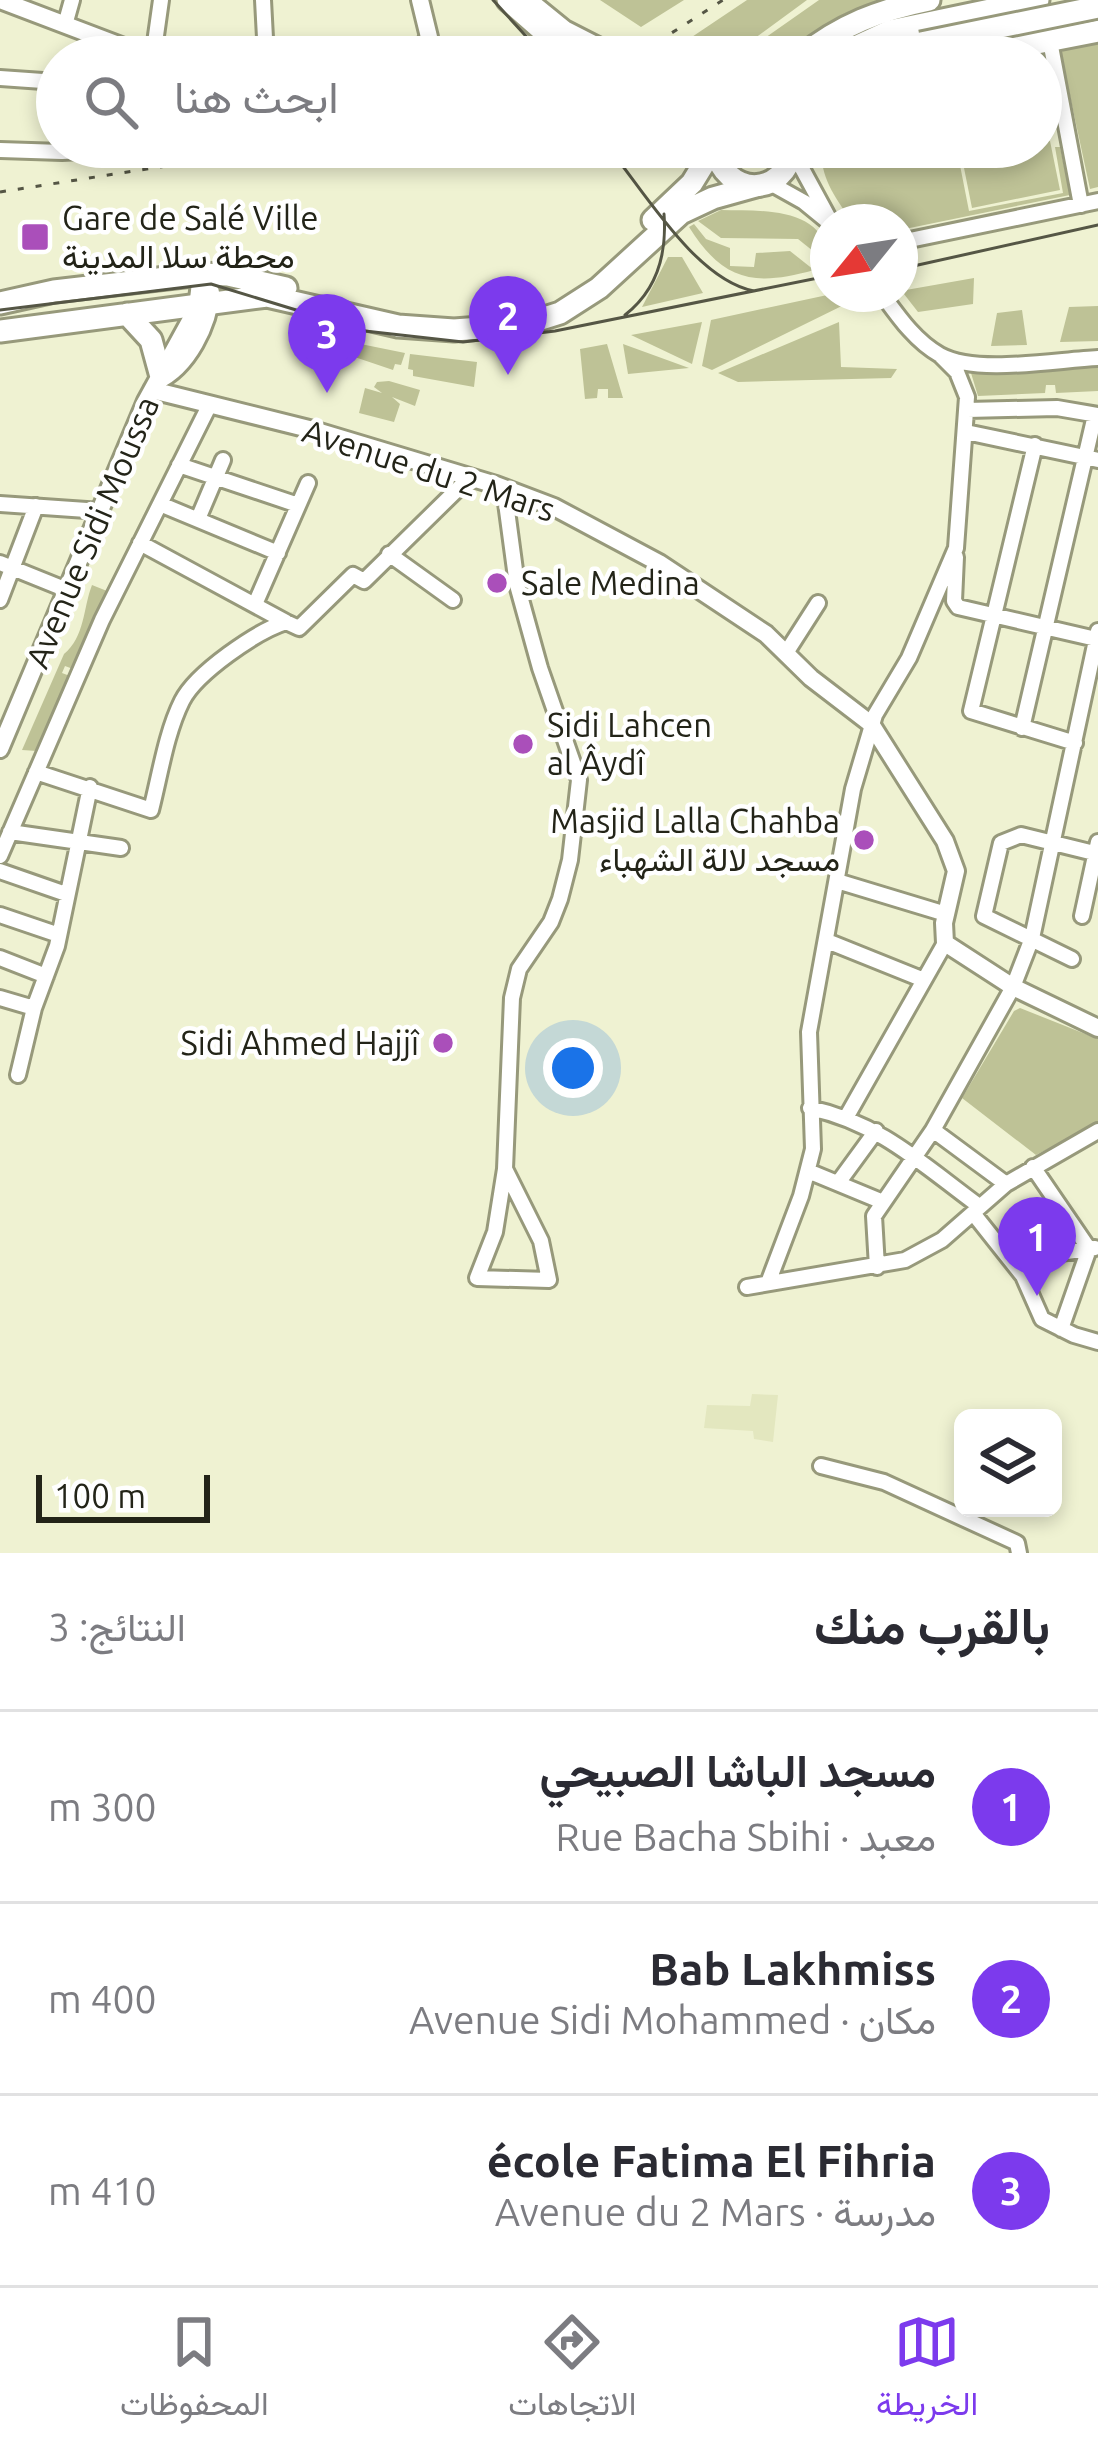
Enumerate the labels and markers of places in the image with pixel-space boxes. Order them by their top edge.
place label: Gare de Salé Ville محطة سلا المدينة [62,199,318,276]
marker: Gare de Salé Ville محطة سلا المدينة [19,221,51,253]
pin: 2 [469,276,547,375]
pin: 3 [288,294,366,393]
place label: Sale Medina [521,564,700,601]
marker: Sale Medina [484,570,510,596]
place label: Sidi Lahcen al Âydî [547,706,712,781]
marker: Sidi Lahcen al Âydî [510,731,536,757]
place label: Masjid Lalla Chahba مسجد لالة الشهباء [550,802,840,880]
marker: Masjid Lalla Chahba مسجد لالة الشهباء [851,827,877,853]
place label: Sidi Ahmed Hajjî [181,1024,420,1061]
marker: Sidi Ahmed Hajjî [430,1030,456,1056]
pin: 1 [998,1197,1076,1296]

